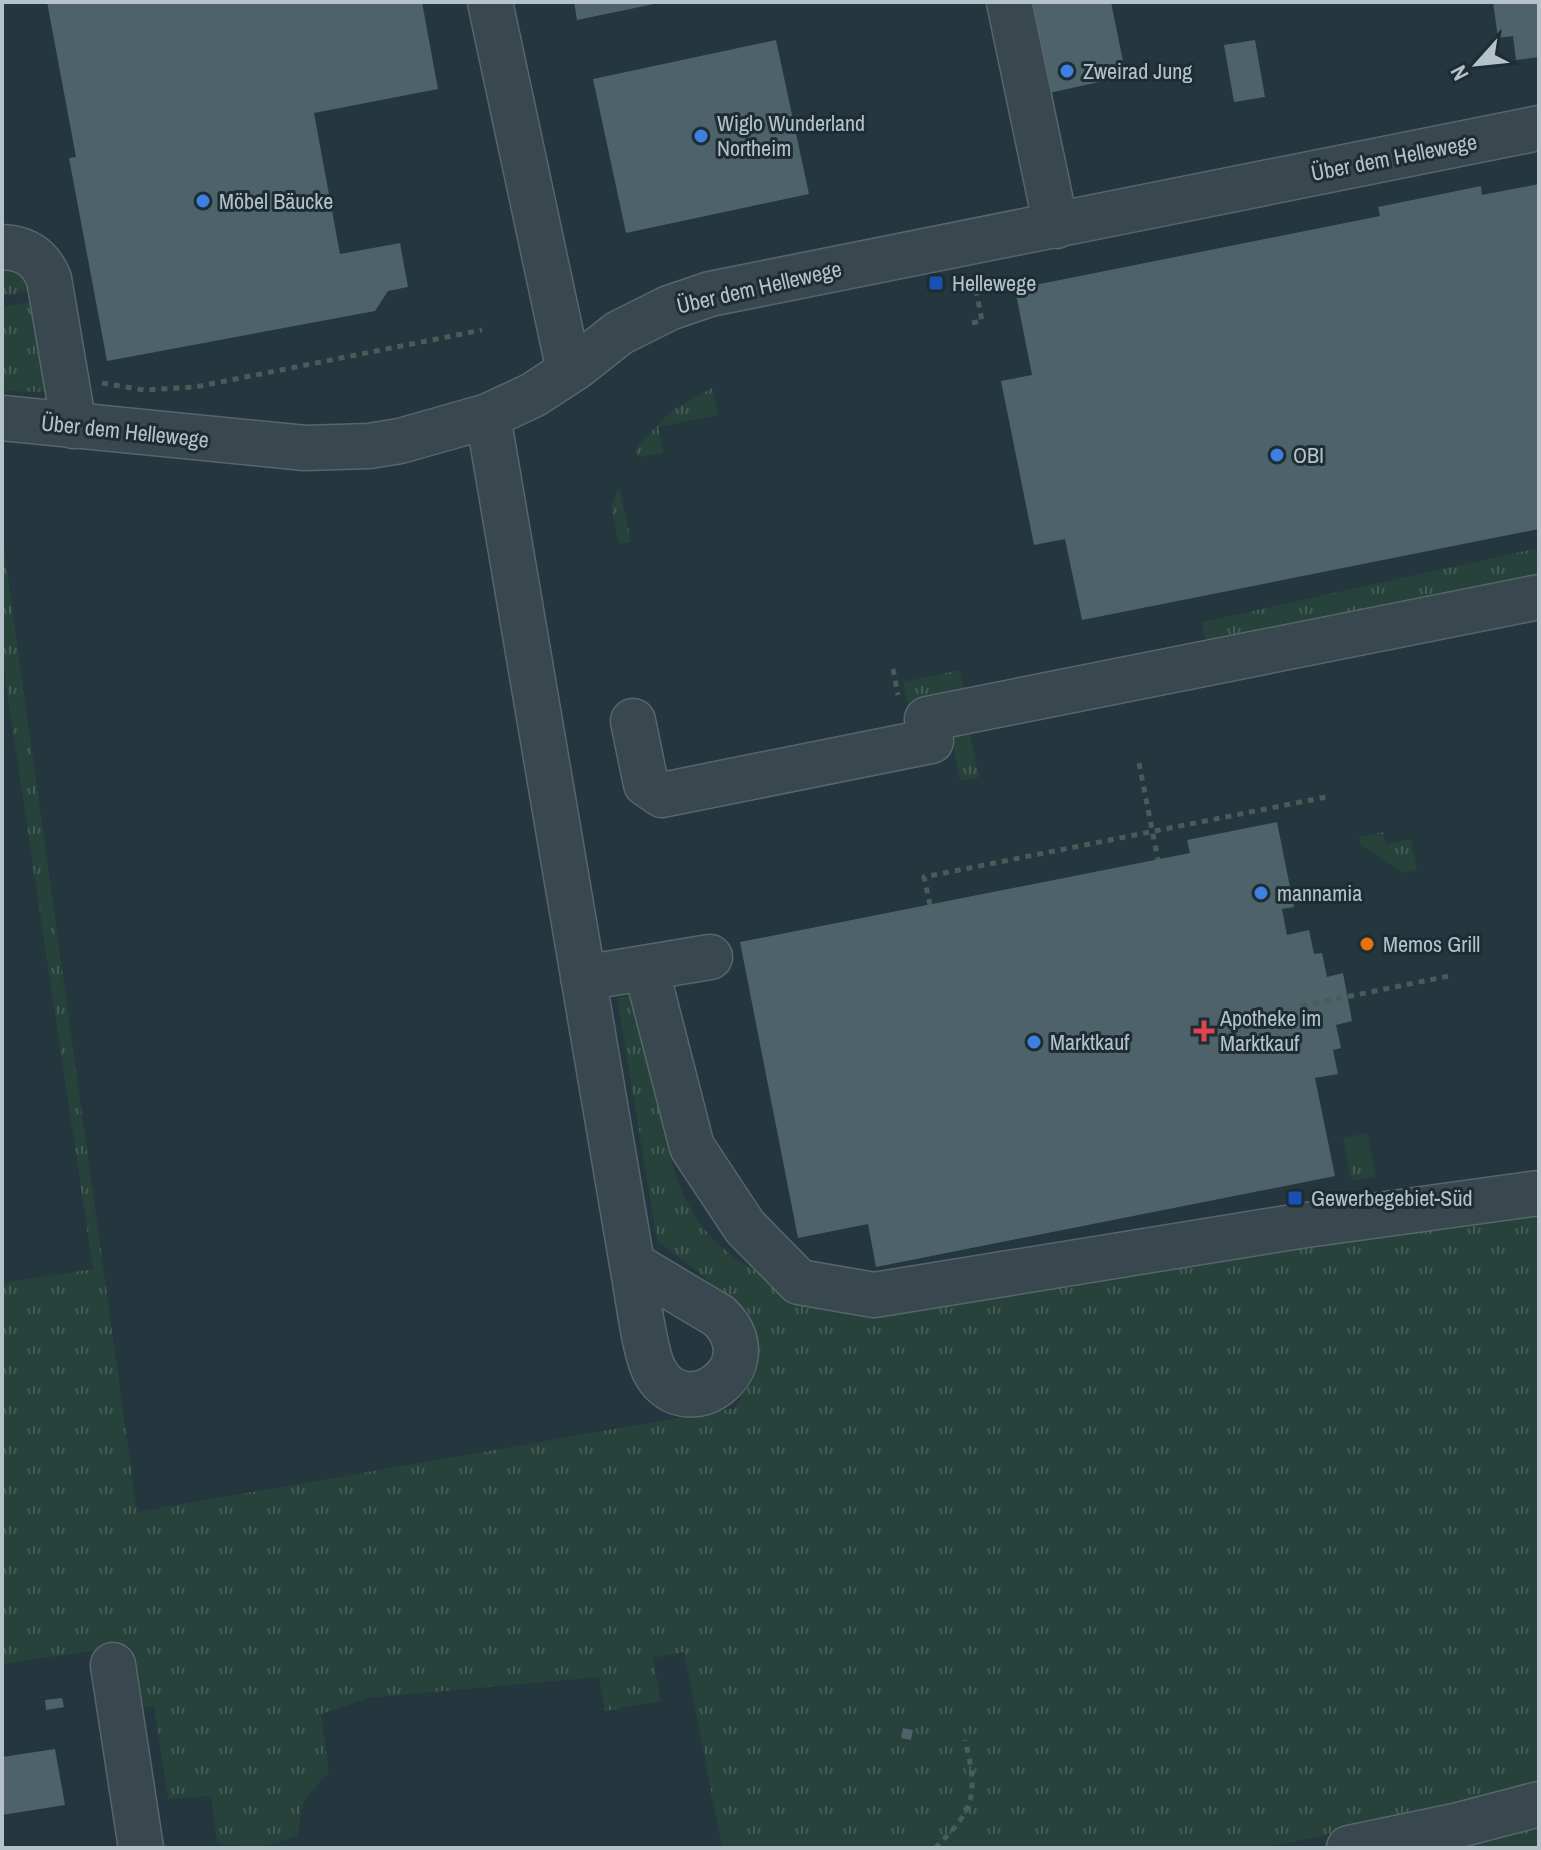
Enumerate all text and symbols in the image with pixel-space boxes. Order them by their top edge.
north arrow [1437,24,1517,104]
place label: Zweirad Jung [1083,56,1192,86]
text: N [1443,60,1476,86]
marker: Zweirad Jung [1058,62,1076,80]
place label: Wiglo Wunderland Northeim [717,108,865,163]
street label: Über dem Hellewege [1308,126,1480,188]
marker: Wiglo Wunderland Northeim [692,127,710,145]
place label: Möbel Bäucke [219,186,333,216]
marker: Möbel Bäucke [194,192,212,210]
street label: Über dem Hellewege [674,253,844,321]
place label: Hellewege [952,268,1036,298]
marker: Hellewege [927,274,945,292]
street label: Über dem Hellewege [40,407,210,455]
place label: OBI [1293,440,1324,470]
marker: OBI [1268,446,1286,464]
place label: mannamia [1277,878,1362,908]
marker: mannamia [1252,884,1270,902]
place label: Memos Grill [1383,929,1480,959]
marker: Memos Grill [1358,935,1376,953]
place label: Apotheke im Marktkauf [1219,1003,1321,1058]
marker: Apotheke im Marktkauf [1195,1022,1213,1040]
place label: Marktkauf [1050,1027,1130,1057]
marker: Marktkauf [1025,1033,1043,1051]
place label: Gewerbegebiet-Süd [1311,1183,1472,1213]
marker: Gewerbegebiet-Süd [1286,1189,1304,1207]

